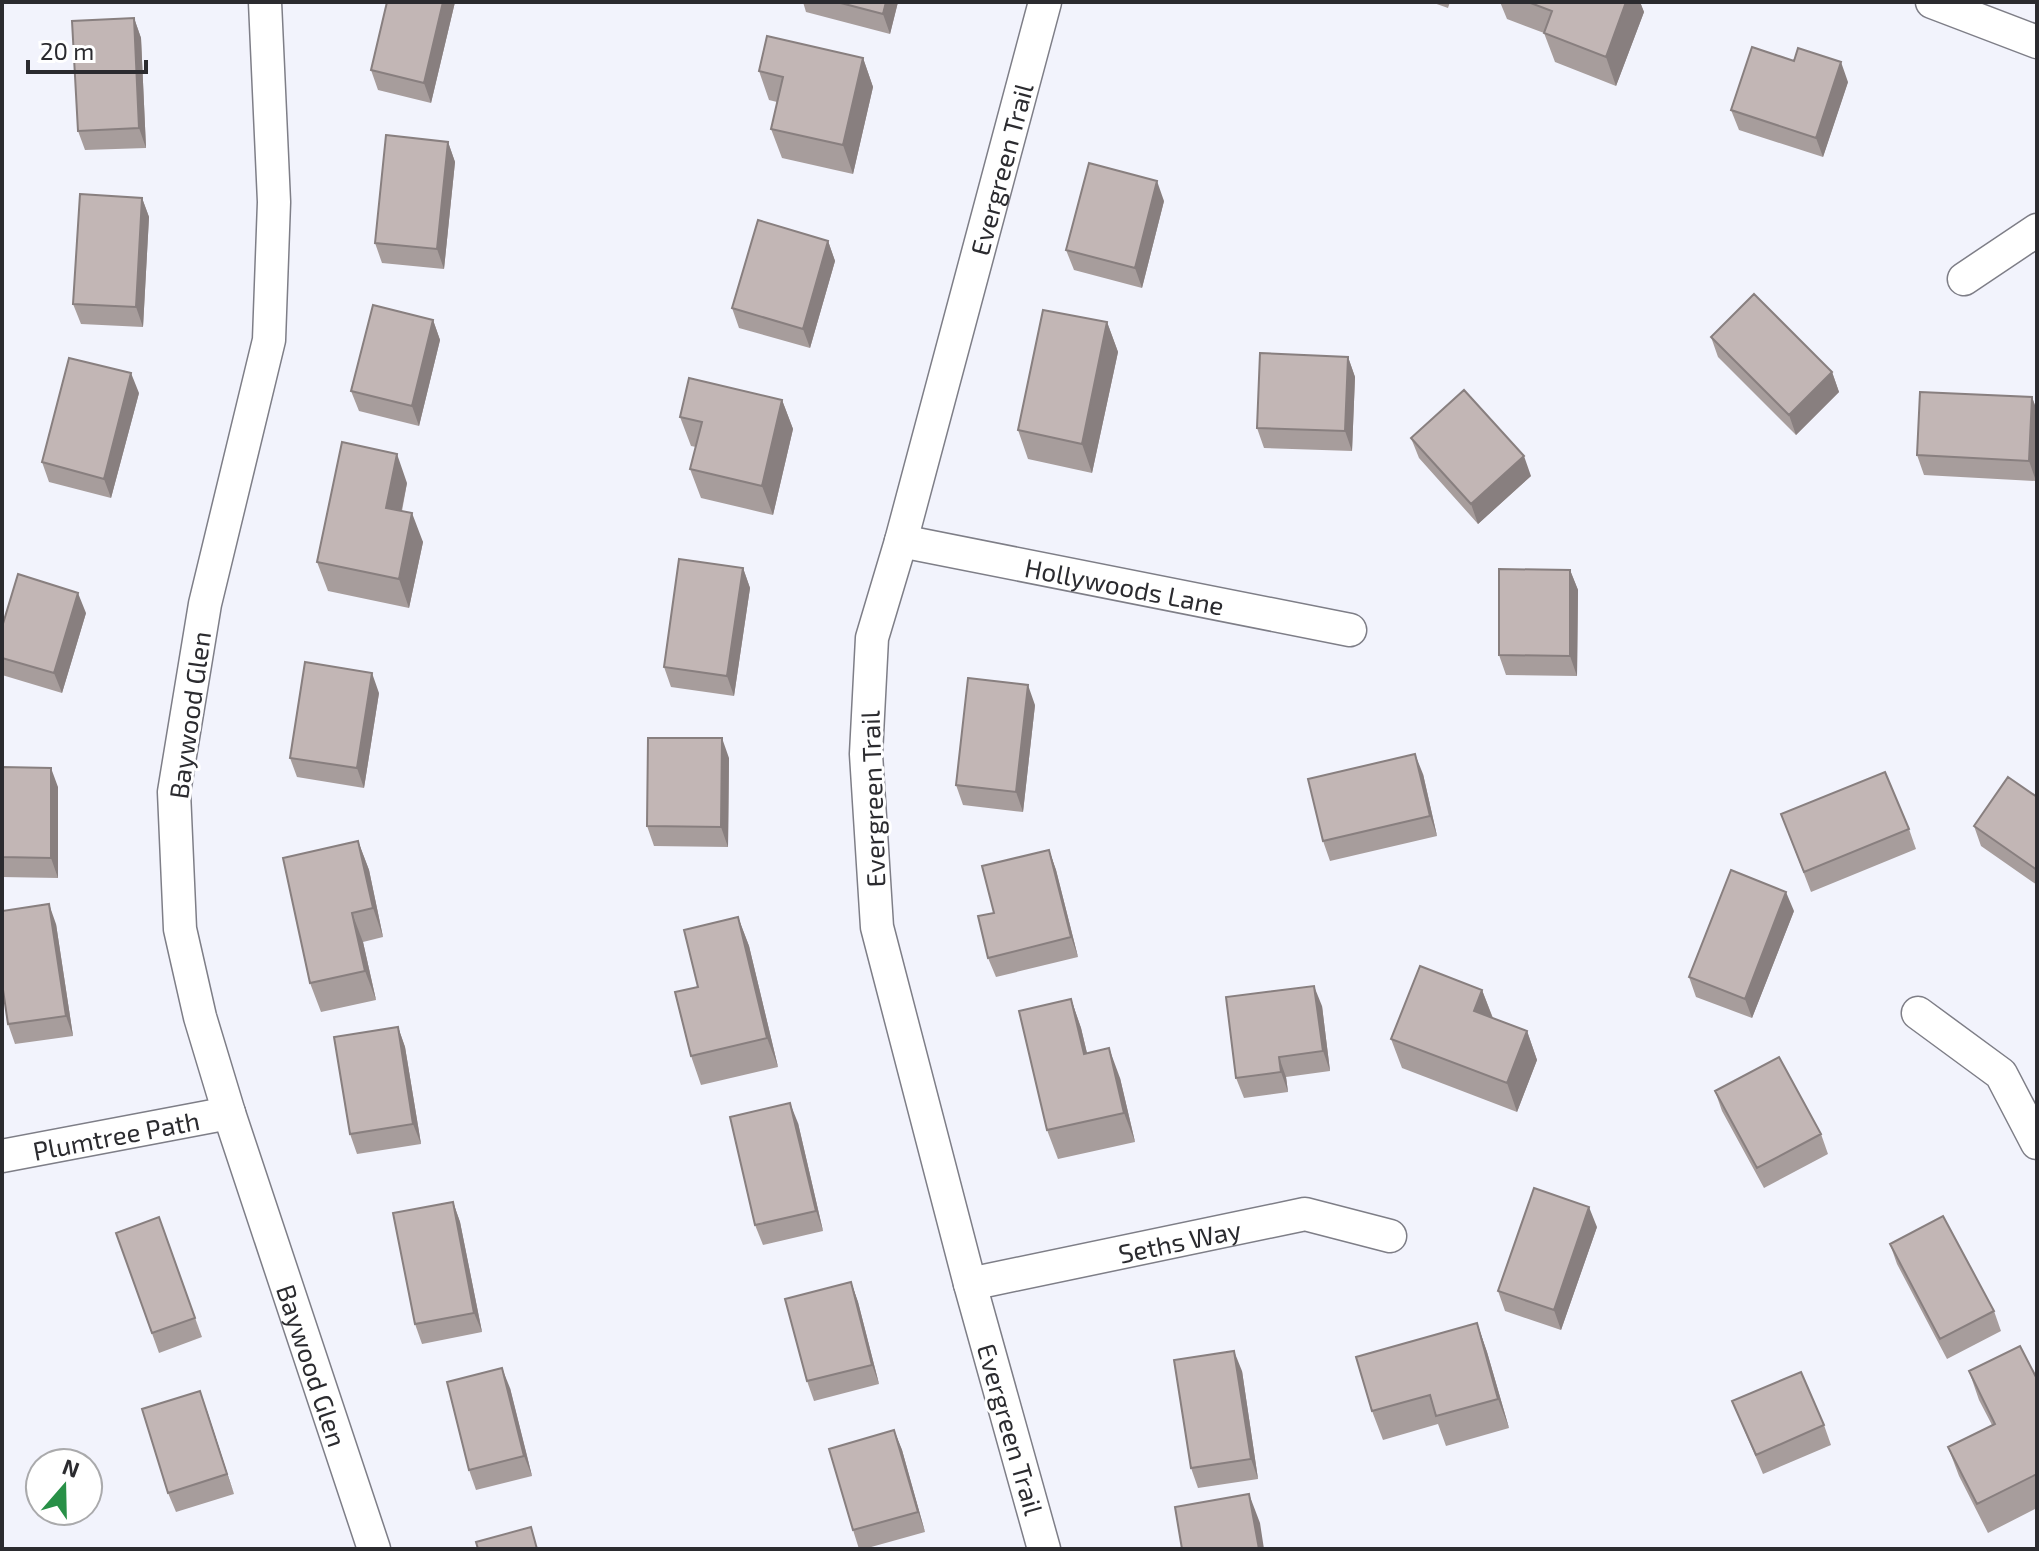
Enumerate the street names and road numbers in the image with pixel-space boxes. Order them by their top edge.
street label: Evergreen Trail [963,79,1038,258]
street label: Hollywoods Lane [1022,550,1227,620]
street label: Baywood Glen [162,629,216,801]
street label: Evergreen Trail [853,710,891,888]
street label: Plumtree Path [30,1103,202,1165]
street label: Seths Way [1115,1212,1244,1268]
street label: Baywood Glen [272,1280,354,1450]
street label: Evergreen Trail [972,1340,1050,1519]

